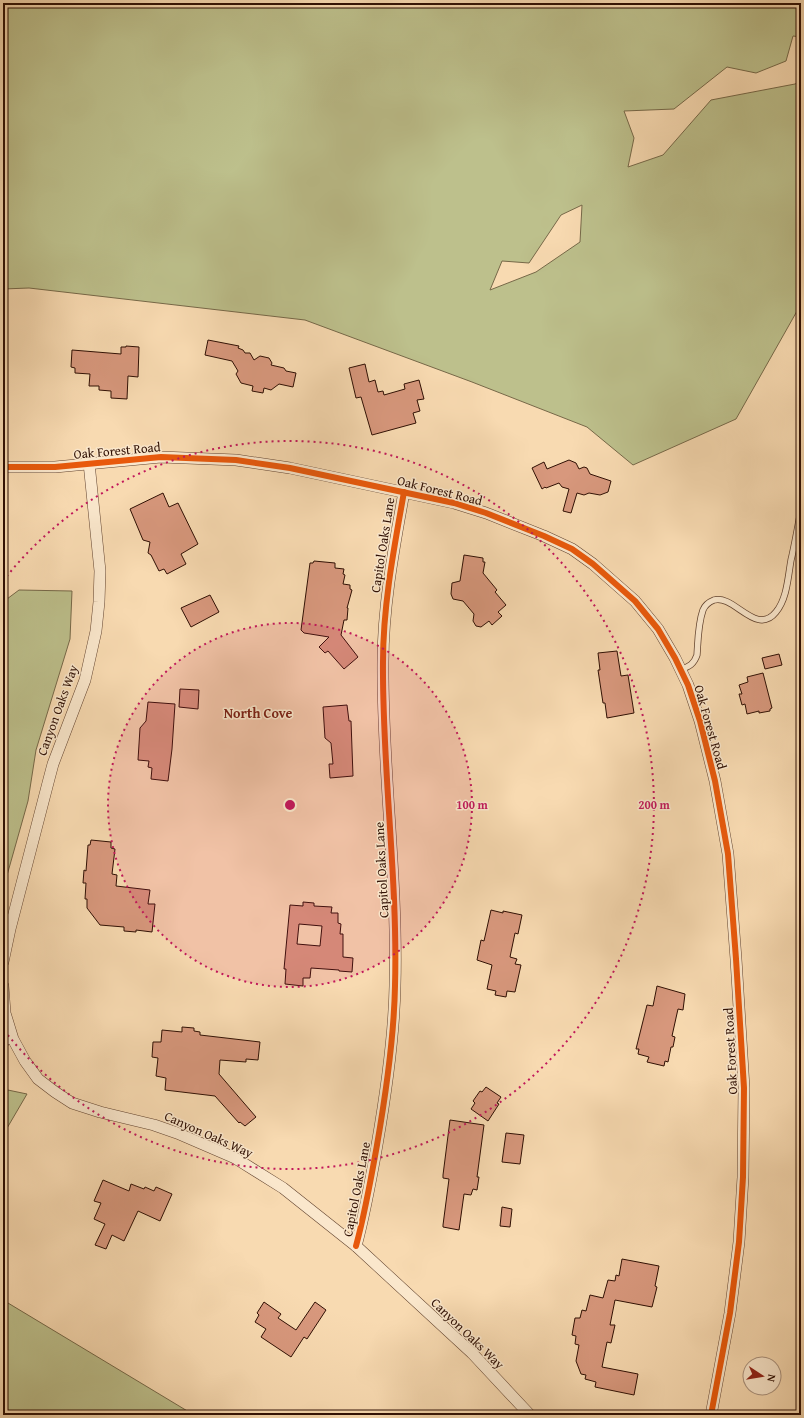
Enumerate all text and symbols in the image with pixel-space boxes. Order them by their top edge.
street label: Oak Forest Road [73,437,161,464]
street label: Oak Forest Road [395,471,484,510]
street label: Capitol Oaks Lane [366,496,399,594]
street label: Canyon Oaks Way [32,662,83,758]
street label: Oak Forest Road [689,683,732,772]
district label: North Cove [224,703,292,723]
text: 100 m [456,796,489,813]
text: 200 m [638,796,671,813]
centre of rings [283,798,297,812]
street label: Capitol Oaks Lane [369,821,394,918]
street label: Oak Forest Road [719,1007,742,1095]
street label: Canyon Oaks Way [161,1106,257,1163]
street label: Capitol Oaks Lane [338,1140,375,1238]
street label: Canyon Oaks Way [427,1293,509,1374]
north arrow [742,1356,782,1396]
text: N [763,1373,780,1384]

